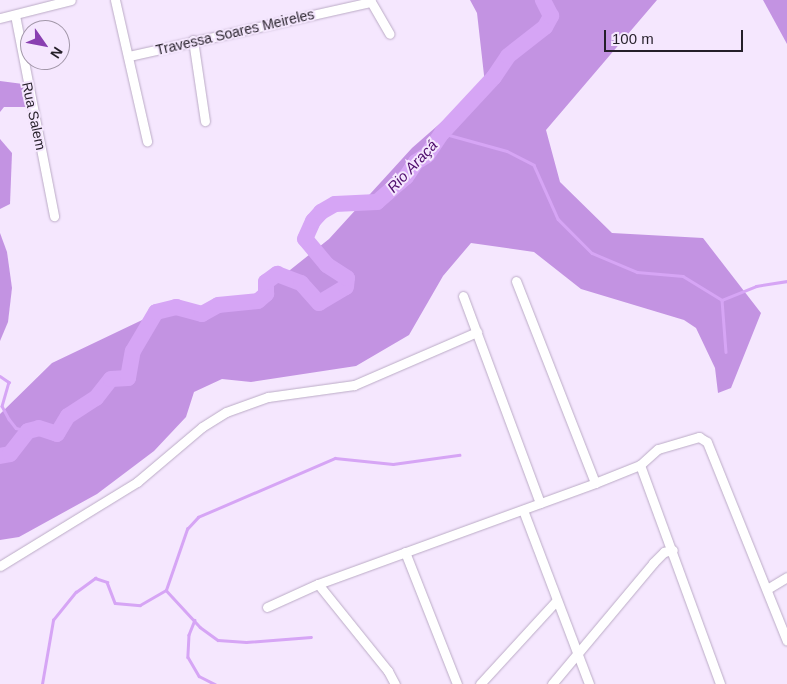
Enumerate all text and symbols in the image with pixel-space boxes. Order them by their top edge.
street label: Travessa Soares Meireles [154,6,316,58]
north arrow [20,20,70,70]
scale bar [607,20,746,52]
text: 100 m [612,30,654,47]
text: N [47,44,66,61]
street label: Rua Salem [19,80,49,152]
water label: Rio Araçá [383,136,441,196]

